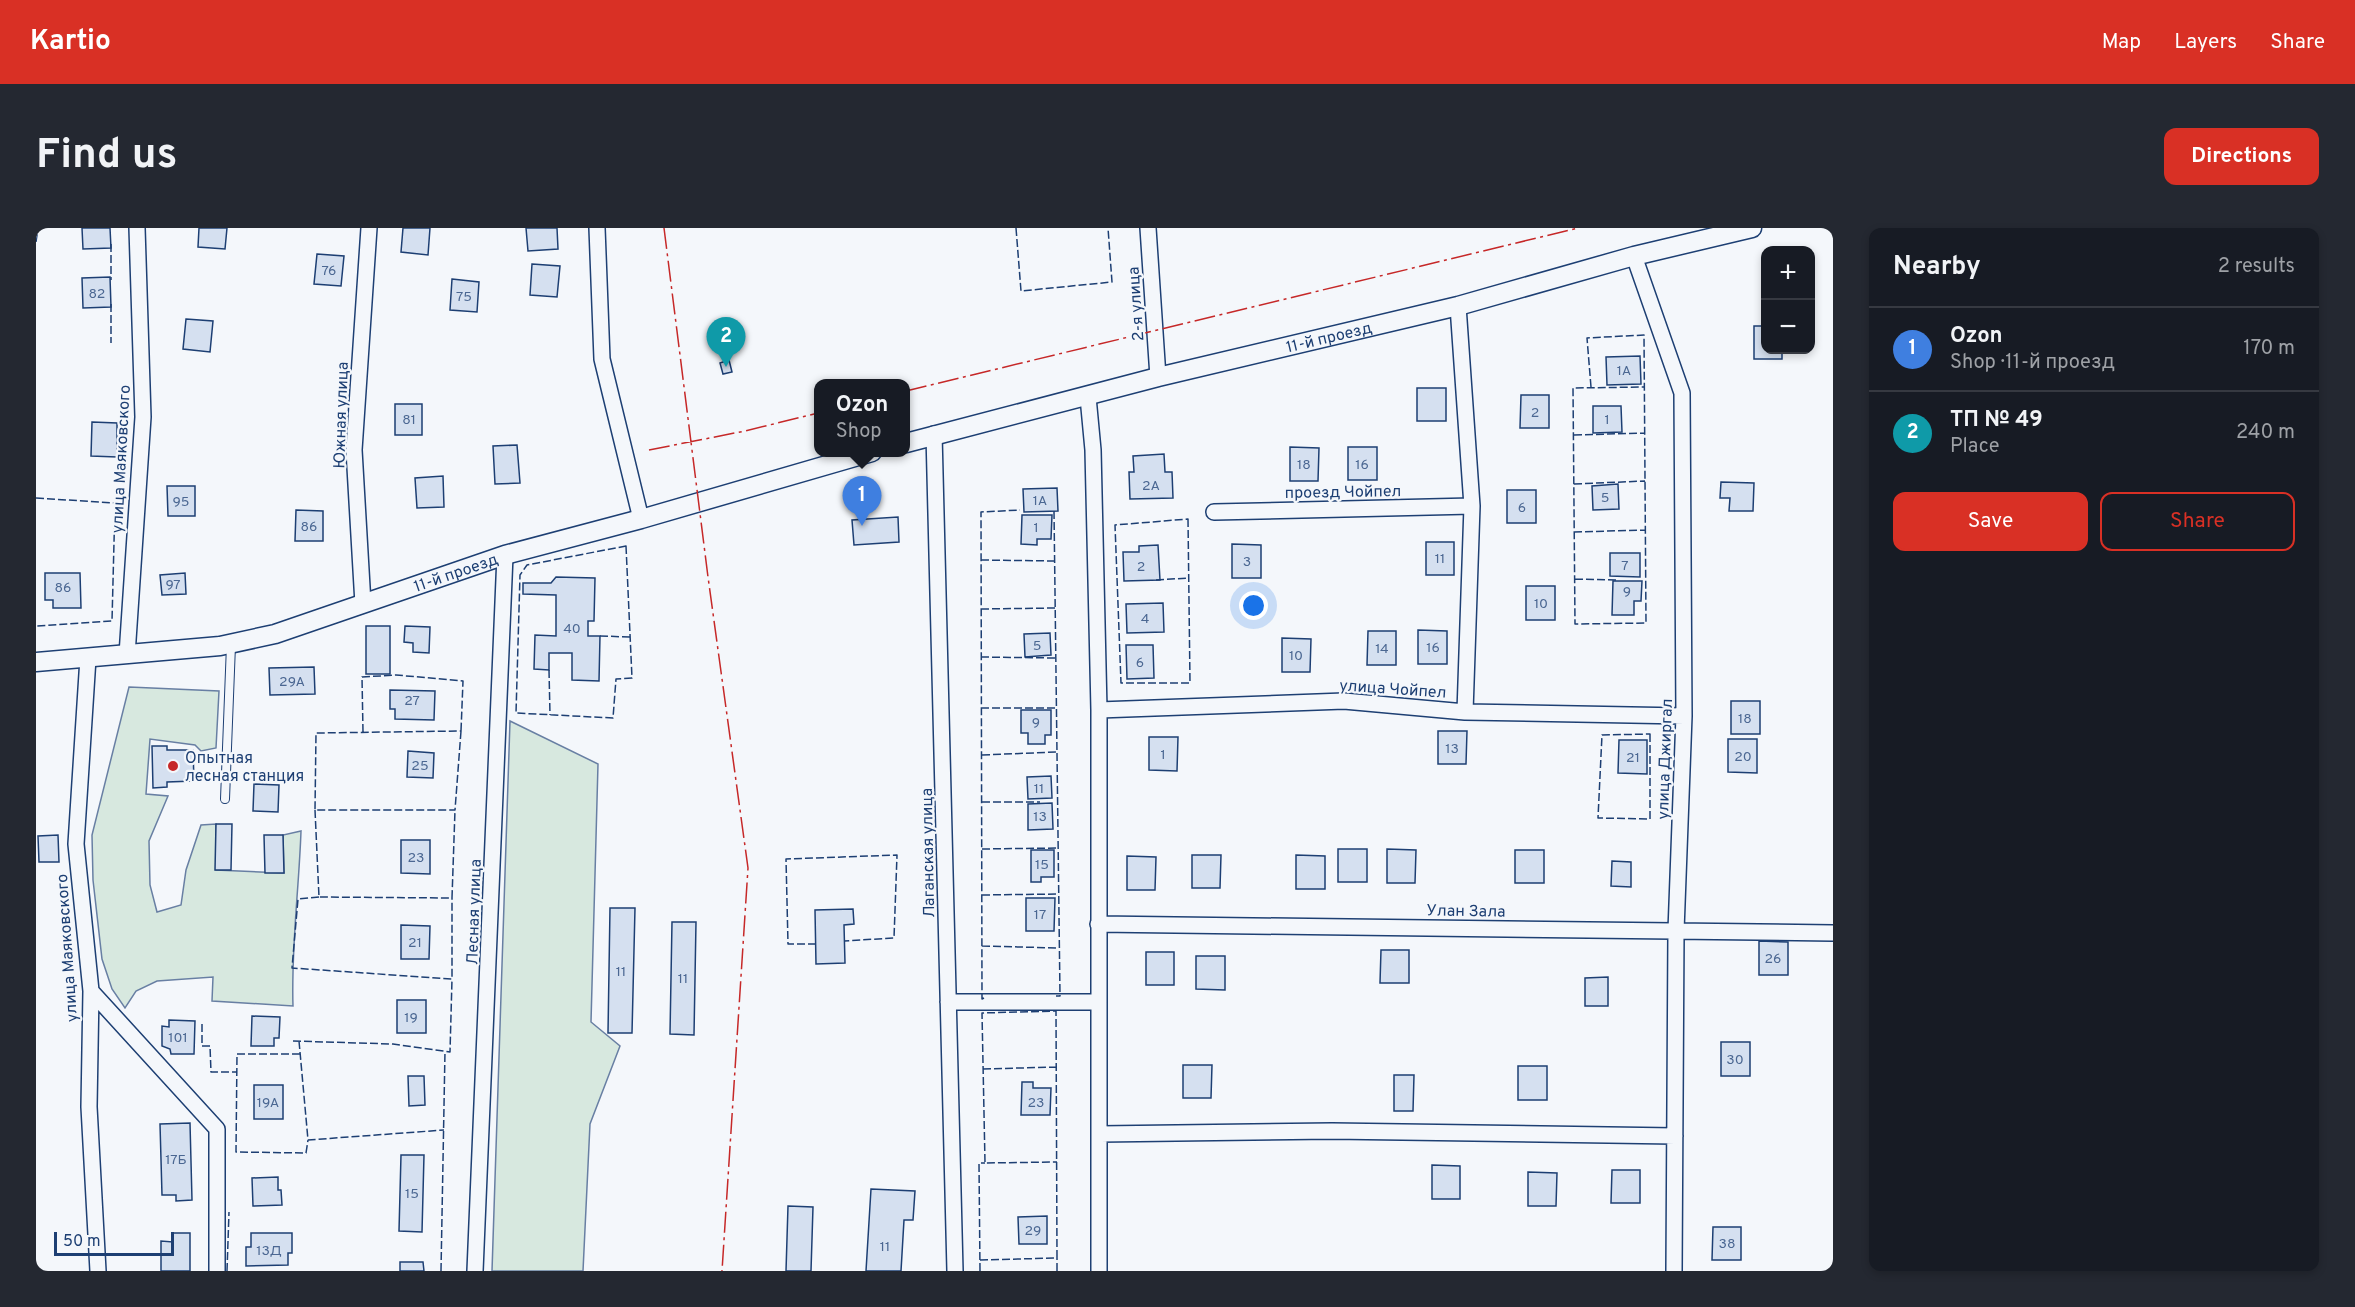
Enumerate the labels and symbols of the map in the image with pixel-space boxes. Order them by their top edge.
house number: 76 [322,263,336,280]
street label: 2-я улица [1124,266,1150,342]
house number: 82 [89,286,105,303]
house number: 75 [456,289,472,306]
pin: 2 [706,318,746,367]
street label: 11-й проезд [1284,319,1374,358]
street label: Южная улица [330,361,354,469]
house number: 1А [1617,363,1631,380]
street label: улица Маяковского [108,384,136,534]
house number: 2 [1531,405,1539,422]
house number: 81 [402,412,416,429]
house number: 1 [1604,412,1610,429]
house number: 18 [1297,457,1311,474]
house number: 16 [1355,457,1369,474]
pin: 1 [842,476,882,526]
house number: 2А [1142,478,1160,495]
street label: проезд Чойпел [1285,482,1402,504]
house number: 5 [1601,490,1609,507]
house number: 1А [1033,493,1047,510]
house number: 95 [172,494,190,511]
house number: 6 [1518,500,1526,517]
house number: 86 [301,519,317,536]
house number: 1 [1033,520,1039,537]
street label: 11-й проезд [412,550,501,598]
house number: 11 [1435,551,1445,568]
house number: 3 [1243,554,1251,571]
house number: 7 [1621,558,1629,575]
house number: 2 [1137,559,1145,576]
house number: 97 [165,577,181,594]
house number: 86 [55,580,71,597]
house number: 9 [1623,584,1631,601]
your location [1239,591,1268,620]
house number: 10 [1534,596,1548,613]
house number: 4 [1141,611,1149,628]
house number: 40 [563,621,581,638]
house number: 5 [1033,638,1041,655]
house number: 16 [1426,640,1440,657]
house number: 14 [1375,641,1389,658]
house number: 10 [1289,648,1303,665]
house number: 6 [1136,655,1144,672]
house number: 29А [279,674,305,691]
street label: улица Чойпел [1339,676,1447,704]
house number: 27 [404,693,420,710]
street label: улица Джиргал [1654,698,1678,820]
house number: 18 [1738,711,1752,728]
house number: 9 [1032,715,1040,732]
house number: 13 [1445,741,1459,758]
house number: 1 [1160,747,1166,764]
place label: Опытная лесная станция [185,749,304,787]
house number: 20 [1734,749,1752,766]
house number: 21 [1626,750,1640,767]
house number: 25 [411,758,429,775]
marker: Опытная лесная станция [166,759,180,773]
house number: 11 [1034,781,1044,798]
street label: Лаганская улица [918,788,940,918]
house number: 13 [1033,809,1047,826]
house number: 23 [408,850,425,867]
house number: 15 [1035,857,1049,874]
street label: Лесная улица [463,859,487,965]
street label: улица Маяковского [53,873,83,1023]
street label: Улан Зала [1426,901,1506,923]
house number: 17 [1034,907,1046,924]
house number: 21 [408,935,422,952]
house number: 26 [1765,951,1781,968]
house number: 11 [616,964,626,981]
house number: 11 [678,971,688,988]
house number: 19 [404,1010,418,1027]
house number: 101 [168,1030,188,1047]
house number: 30 [1726,1052,1744,1069]
house number: 19А [257,1095,279,1112]
house number: 23 [1028,1095,1045,1112]
house number: 17Б [165,1152,187,1169]
house number: 15 [405,1186,419,1203]
house number: 29 [1025,1223,1041,1240]
scale bar [54,1229,174,1256]
house number: 38 [1719,1236,1735,1253]
house number: 11 [880,1239,890,1256]
house number: 13Д [256,1243,282,1260]

